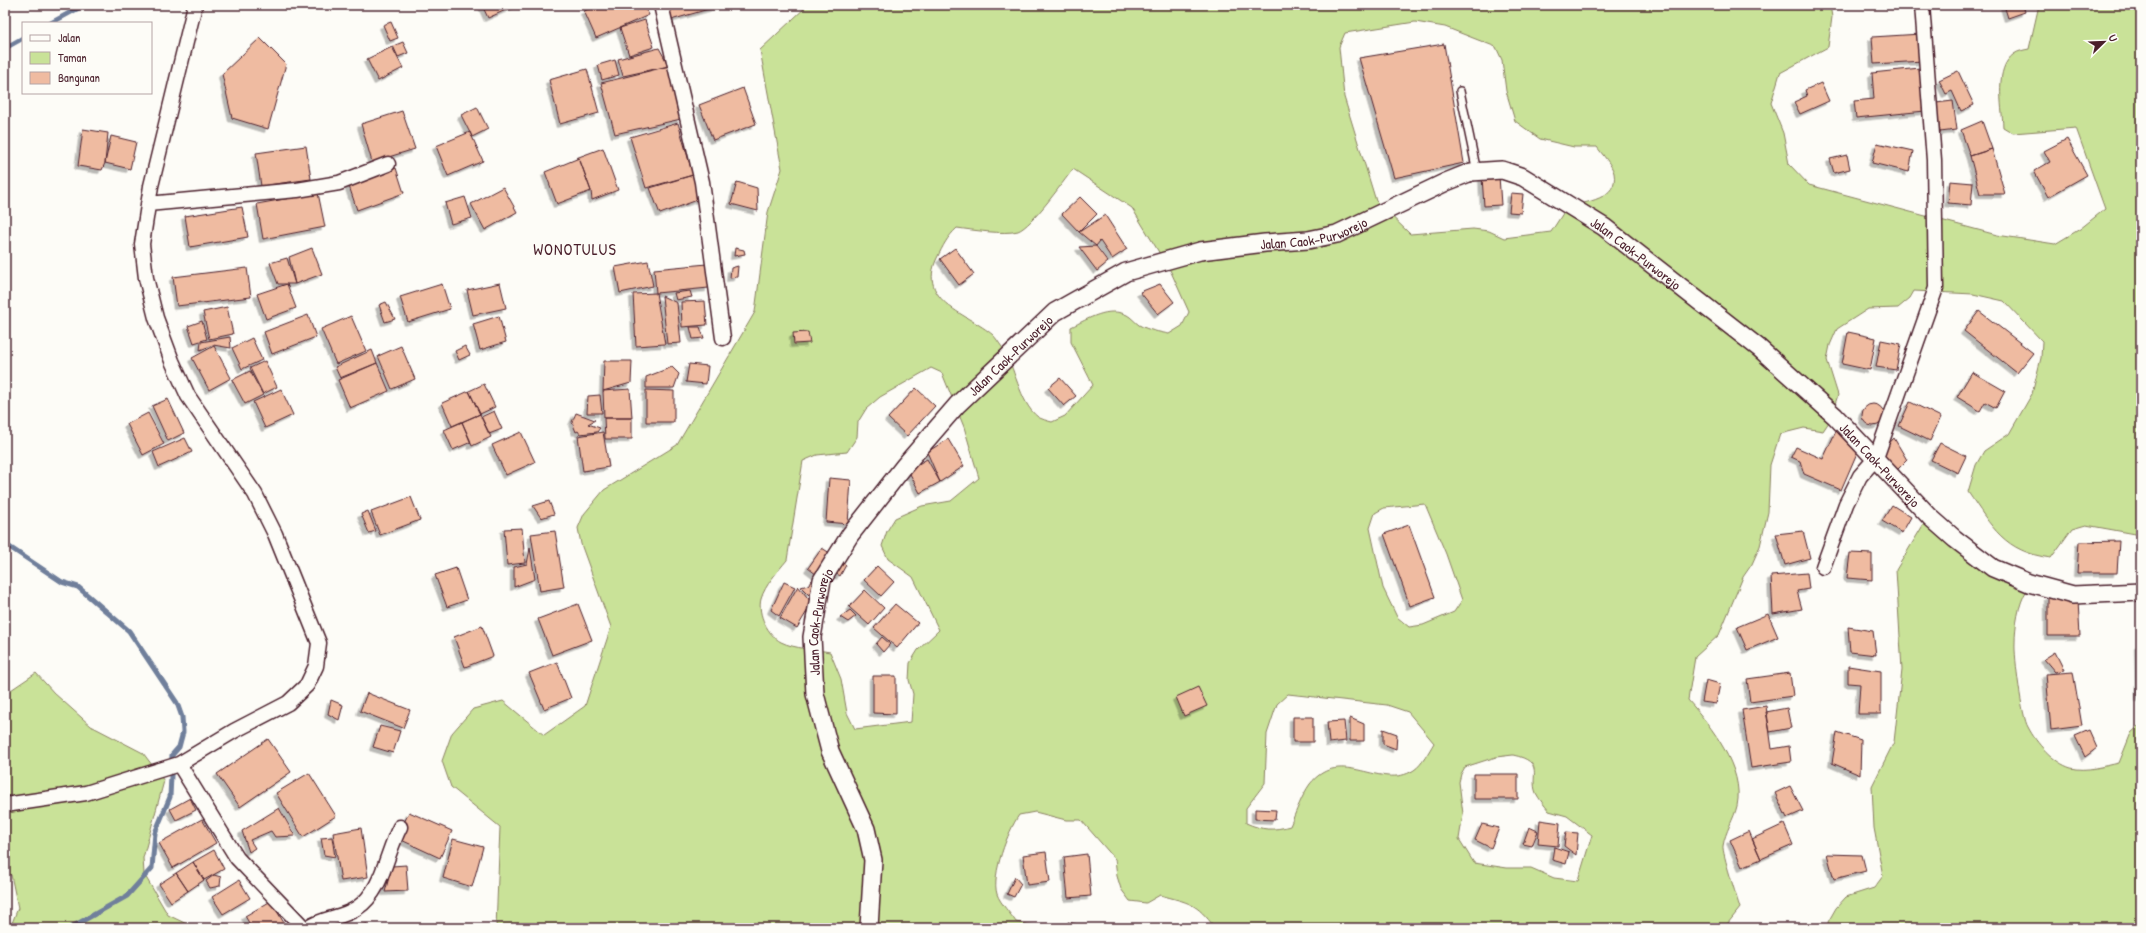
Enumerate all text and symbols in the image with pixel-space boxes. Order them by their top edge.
legend [22,22,152,94]
north arrow [2084,22,2124,62]
text: Jalan [58,29,80,46]
text: U [2106,33,2121,44]
text: Taman [58,49,87,66]
text: Bangunan [58,69,100,86]
street label: Jalan Caok-Purworejo [1259,212,1370,253]
street label: Jalan Caok-Purworejo [1587,212,1686,294]
district label: WONOTULUS [533,238,617,260]
street label: Jalan Caok-Purworejo [964,310,1056,399]
street label: Jalan Caok-Purworejo [1836,418,1925,511]
street label: Jalan Caok-Purworejo [802,564,837,676]

